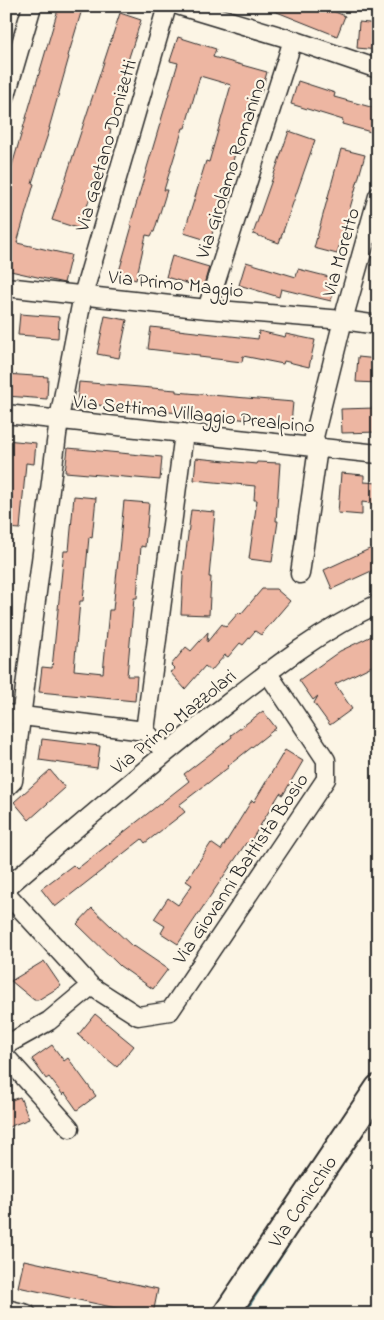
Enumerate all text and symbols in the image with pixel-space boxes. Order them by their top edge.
street label: Via Gaetano Donizetti [69,56,146,236]
street label: Via Girolamo Romanino [189,75,275,264]
street label: Via Moretto [316,205,369,302]
street label: Via Primo Maggio [106,264,245,308]
street label: Via Settima Villaggio Prealpino [70,388,316,444]
street label: Via Primo Mazzolari [105,663,244,783]
street label: Via Giovanni Battista Bosio [167,768,317,972]
street label: Via Conicchio [262,1150,346,1255]

